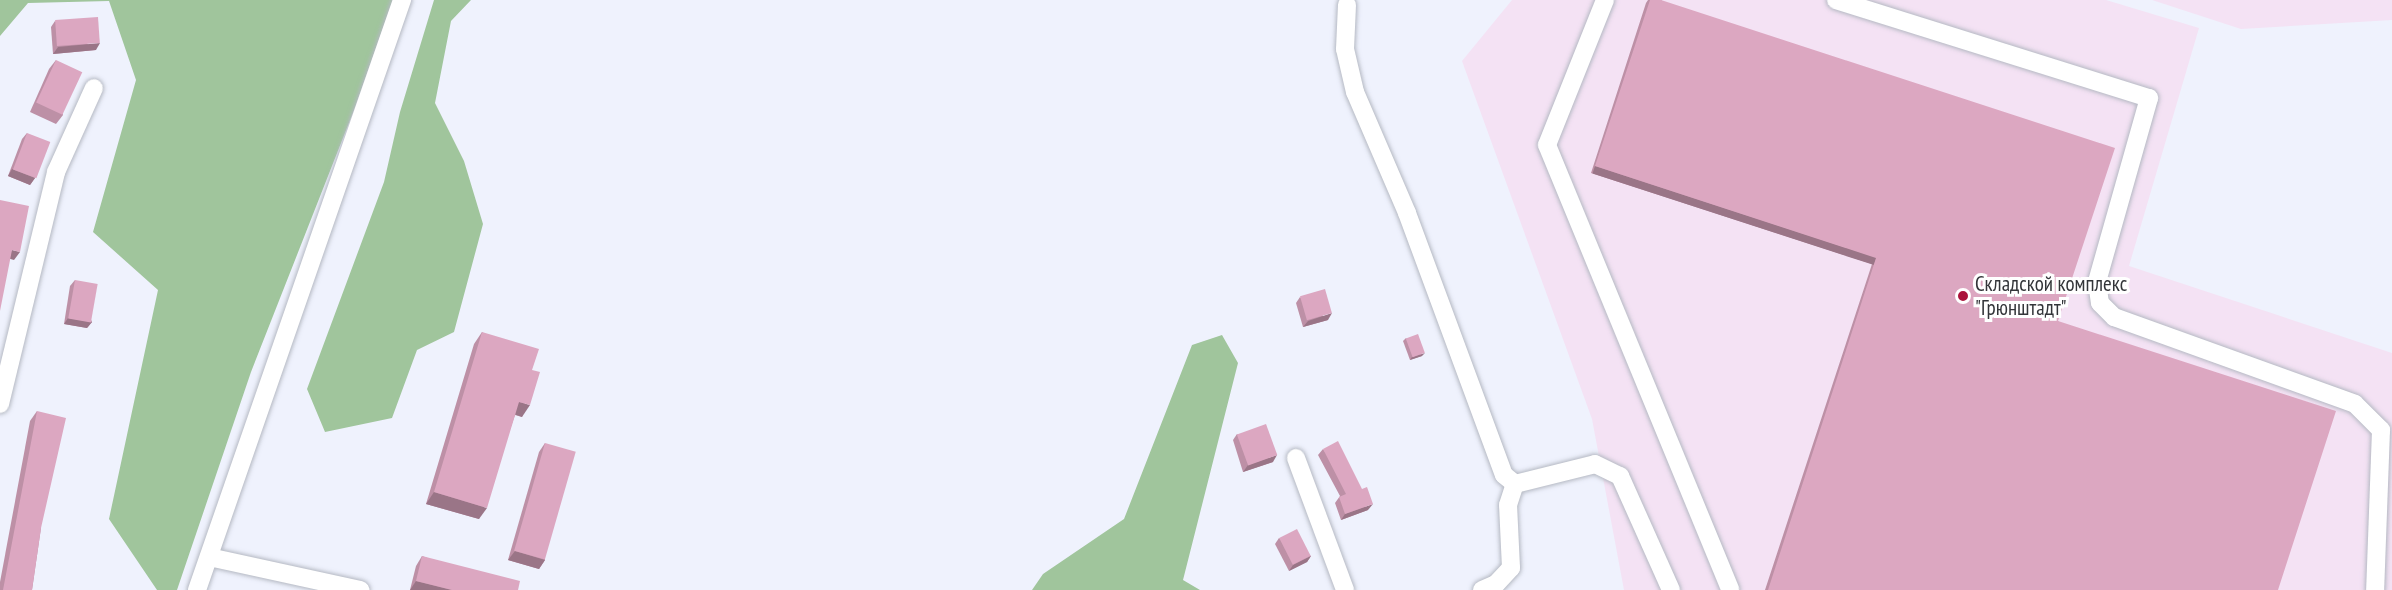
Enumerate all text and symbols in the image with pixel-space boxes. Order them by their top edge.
place label: Складской комплекс "Грюнштадт" [1975,271,2127,321]
marker: Складской комплекс "Грюнштадт" [1956,289,1970,303]

